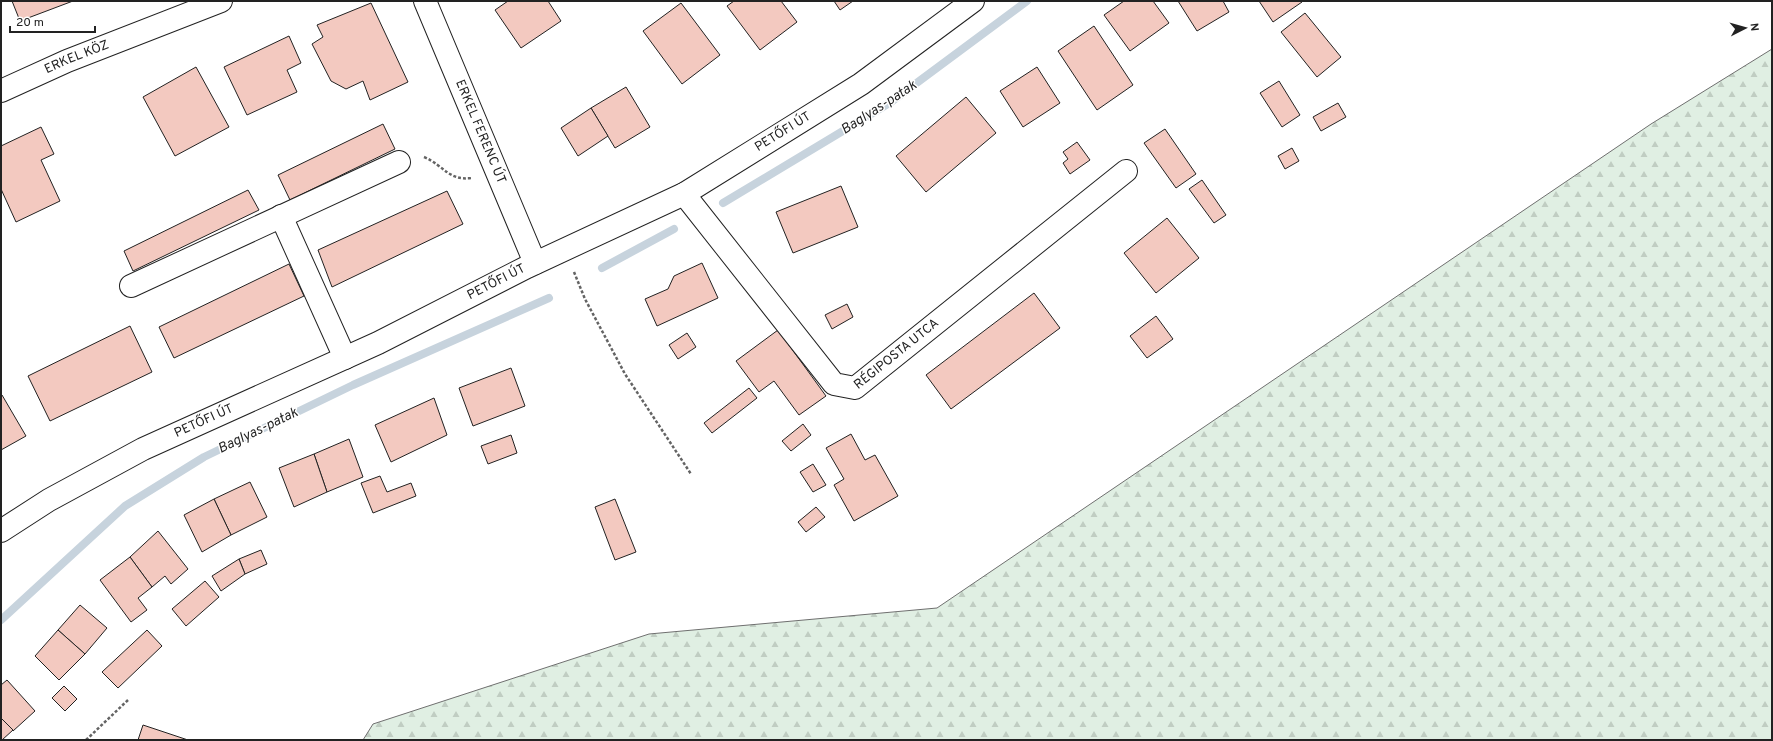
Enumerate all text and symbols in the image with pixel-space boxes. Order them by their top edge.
scale bar [10,8,95,34]
north arrow [1725,8,1765,48]
text: 20 m [16,15,44,31]
text: N [1747,22,1761,32]
street label: ERKEL KÖZ [42,37,112,78]
water label: Baglyas-patak [838,77,921,139]
street label: ERKEL FERENC ÚT [451,78,509,186]
street label: PETŐFI ÚT [752,109,814,156]
street label: PETŐFI ÚT [465,261,528,304]
street label: RÉGIPOSTA UTCA [851,316,943,393]
street label: PETŐFI ÚT [172,401,236,442]
water label: Baglyas-patak [215,404,302,458]

